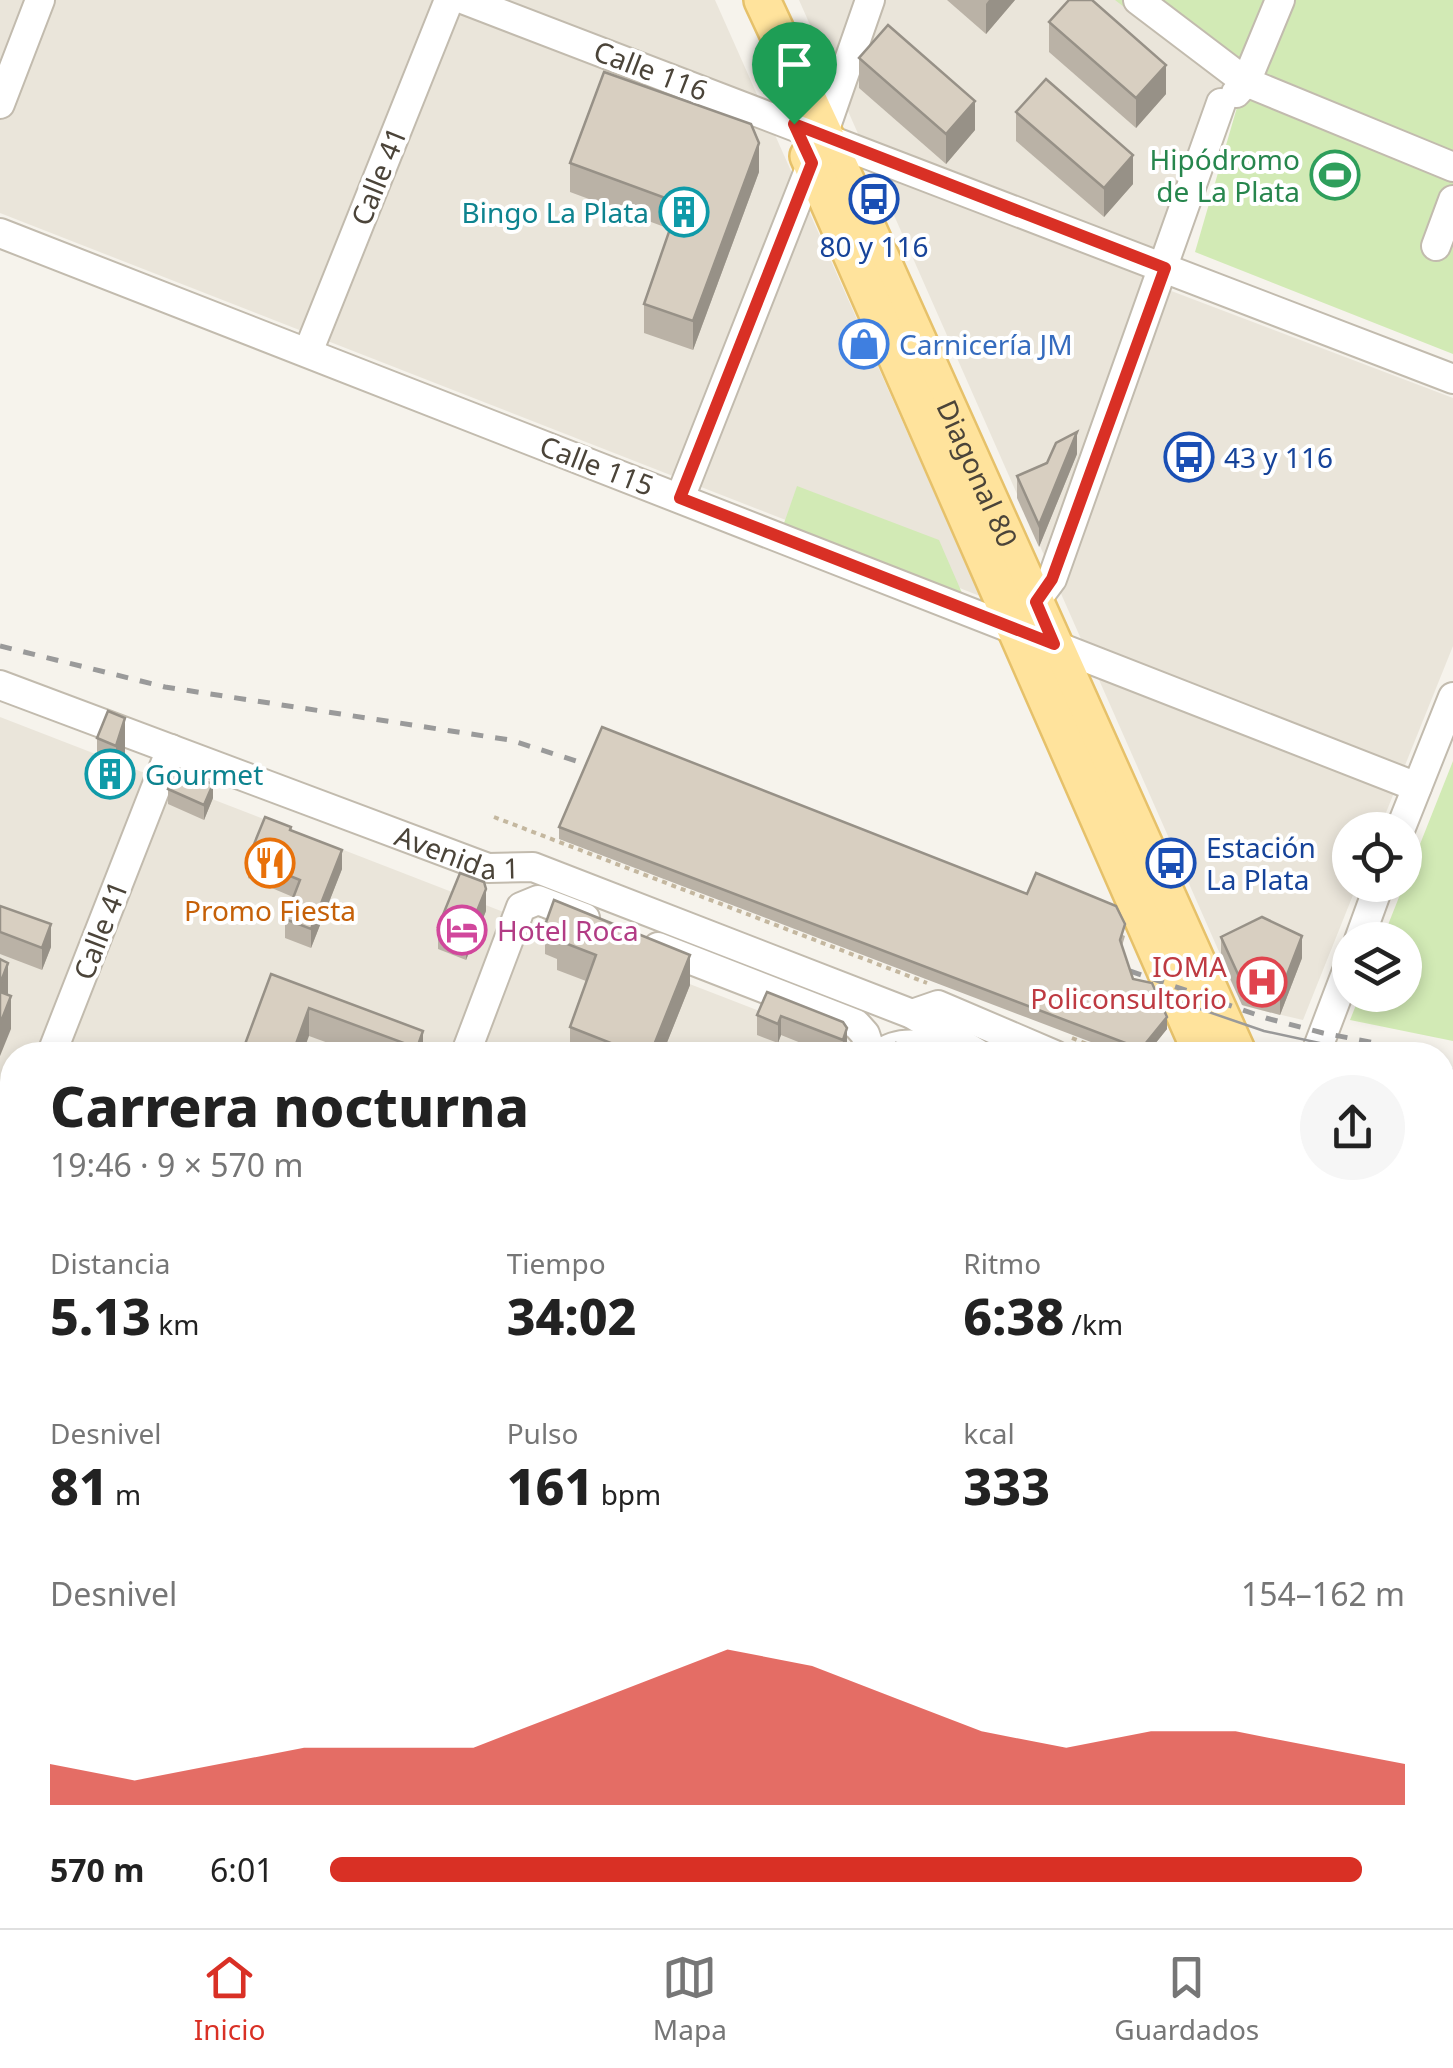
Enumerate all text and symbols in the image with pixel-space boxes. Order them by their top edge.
pin [752,22,837,125]
street label: Calle 116 [589,31,713,109]
icon: arrive [767,37,822,92]
street label: Calle 41 [341,121,415,231]
place label: Hipódromo de La Plata [1150,140,1300,210]
sports icon: Hipódromo de La Plata [1309,149,1361,201]
bus stop icon: 80 y 116 [848,173,900,225]
building icon: Bingo La Plata [658,186,710,238]
place label: Bingo La Plata [461,193,649,231]
place label: 80 y 116 [820,227,928,265]
shop icon: Carnicería JM [838,318,890,370]
place label: Carnicería JM [899,325,1073,363]
street label: Diagonal 80 [928,394,1027,553]
street label: Calle 115 [535,426,659,504]
bus stop icon: 43 y 116 [1163,431,1215,483]
place label: 43 y 116 [1224,438,1333,476]
building icon: Gourmet [84,748,136,800]
place label: Gourmet [145,755,263,793]
map controls [1332,812,1422,1012]
button: locate [1332,812,1422,902]
street label: Avenida 1 [390,816,520,887]
place label: Estación La Plata [1206,828,1316,898]
restaurant icon: Promo Fiesta [244,837,296,889]
bus stop icon: Estación La Plata [1145,837,1197,889]
street label: Calle 41 [64,875,136,985]
place label: Promo Fiesta [184,891,356,929]
hotel icon: Hotel Roca [436,904,488,956]
place label: Hotel Roca [497,911,639,949]
button: layers [1332,922,1422,1012]
place label: IOMA Policonsultorio [1030,947,1227,1017]
hospital icon: IOMA Policonsultorio [1236,956,1288,1008]
text: Carrera nocturna [50,1068,529,1143]
button: share [1300,1075,1405,1180]
text: 19:46 · 9 × 570 m [50,1143,303,1186]
text: Distancia [50,1244,171,1282]
text: Tiempo [507,1244,606,1282]
text: Ritmo [963,1244,1041,1282]
text: 5.13 [50,1282,151,1350]
text: 34:02 [507,1282,637,1350]
text: 6:38 [963,1282,1064,1350]
text: km [151,1305,199,1343]
text: /km [1064,1305,1123,1343]
text: Desnivel [50,1414,161,1452]
text: Pulso [507,1414,578,1452]
text: kcal [963,1414,1015,1452]
text: 81 [50,1452,108,1520]
text: 161 [507,1452,593,1520]
text: 333 [963,1452,1050,1520]
text: m [108,1475,141,1513]
text: bpm [593,1475,661,1513]
text: Desnivel [50,1572,177,1615]
text: 154–162 m [1241,1572,1405,1615]
text: 570 m [50,1848,144,1891]
text: 6:01 [210,1848,274,1891]
tab: Inicio [194,1950,265,2048]
tab: Mapa [653,1950,727,2048]
tab: Guardados [1114,1950,1259,2048]

